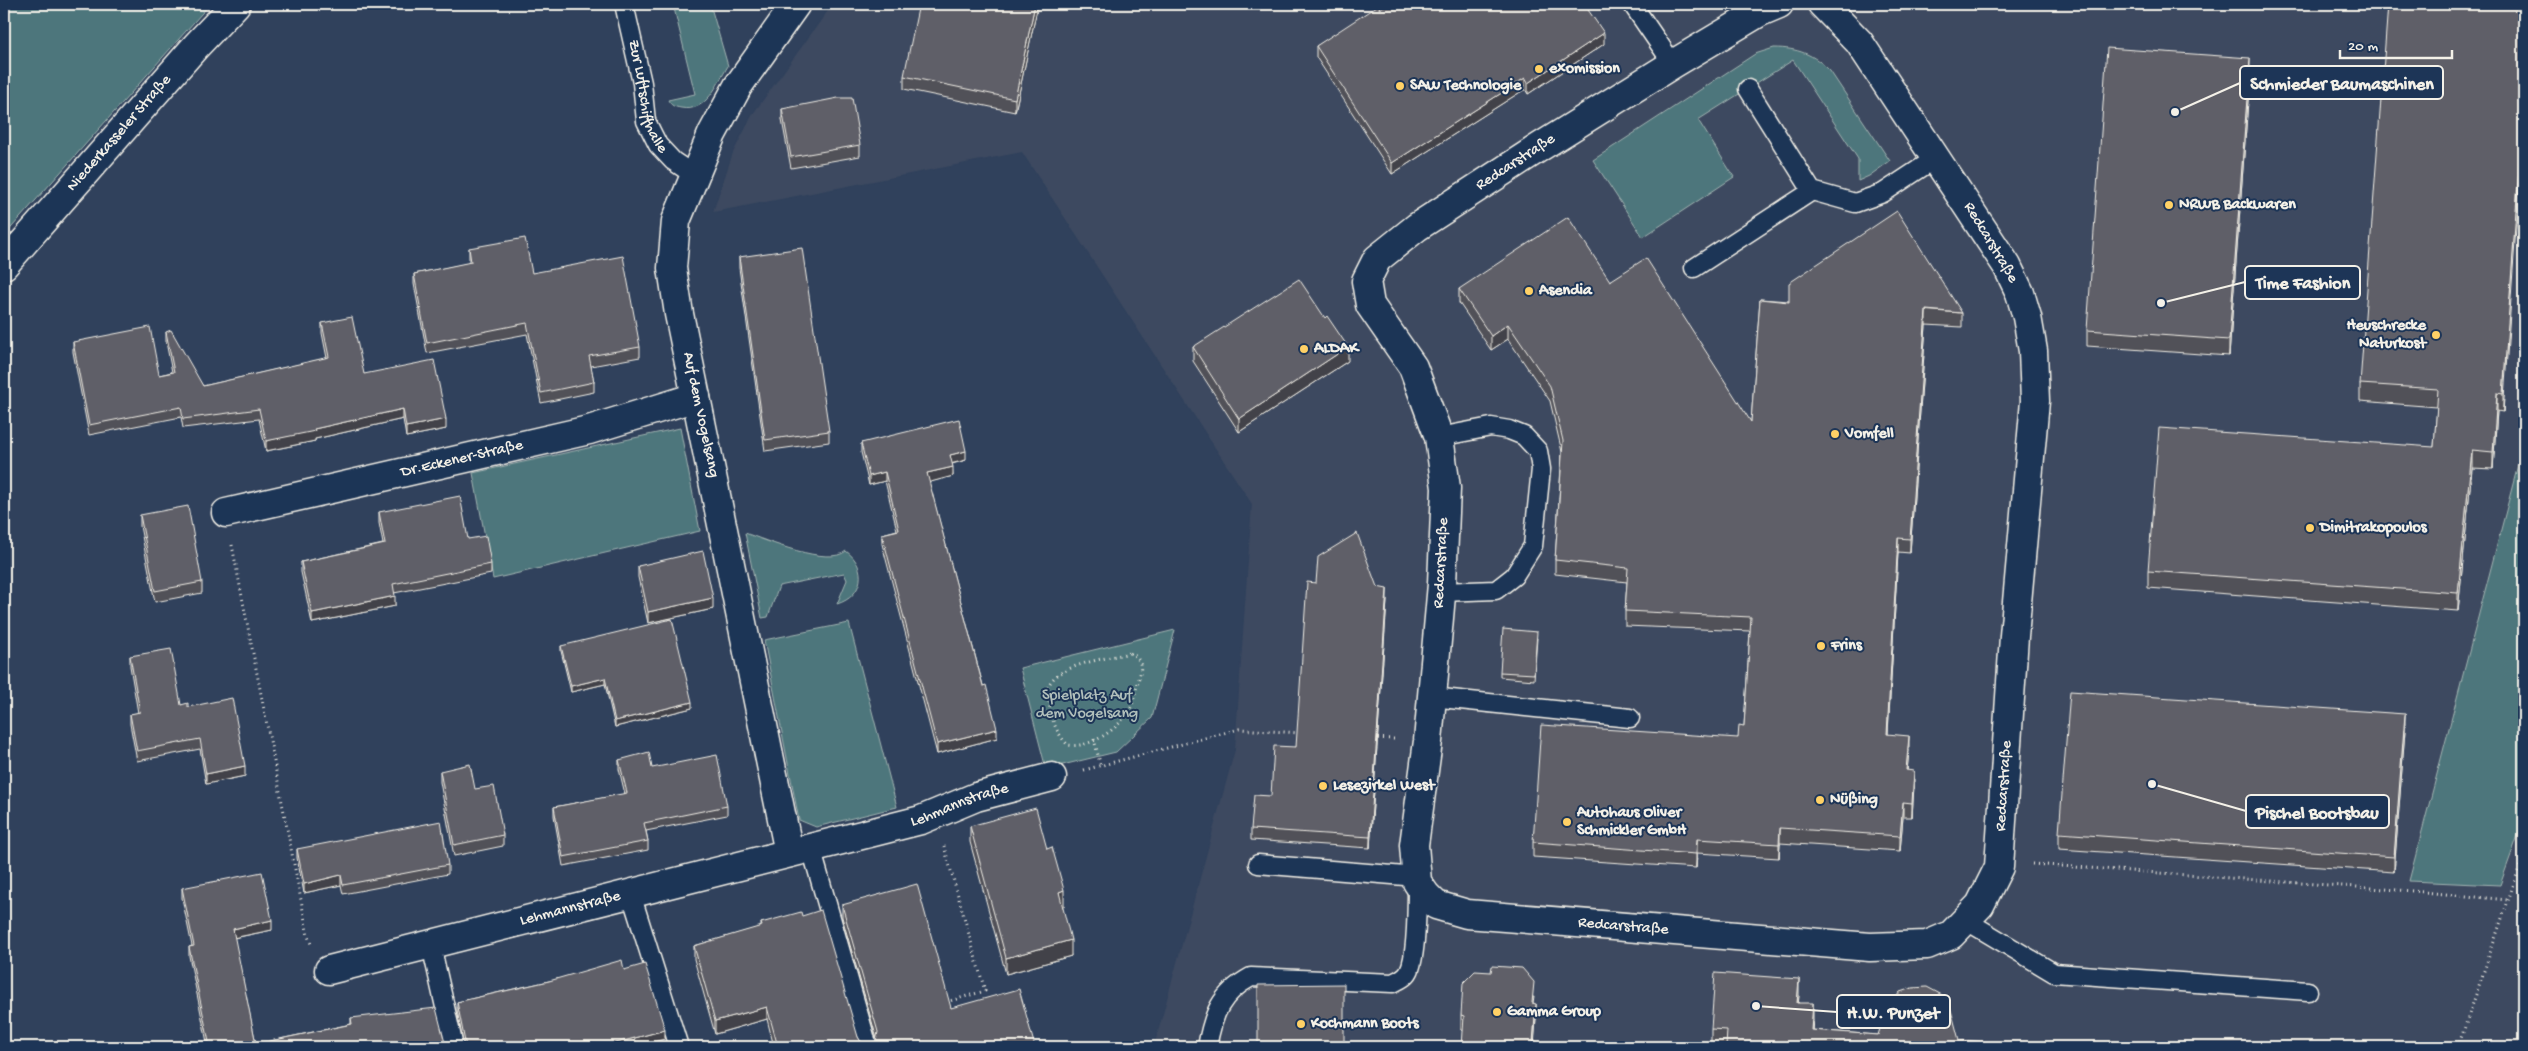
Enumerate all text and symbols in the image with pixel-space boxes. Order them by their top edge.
scale bar [2340,28,2453,60]
street label: Zur Luftschiffhalle [623,38,672,159]
text: 20 m [2348,38,2378,56]
place label: exomission [1548,60,1620,79]
marker: exomission [1533,63,1545,75]
callout: Schmieder Baumaschinen [2240,66,2443,99]
street label: Niederkasseler Straße [63,70,176,196]
text: Schmieder Baumaschinen [2250,75,2434,96]
place label: SAW Technologie [1410,77,1522,96]
marker: SAW Technologie [1394,80,1406,92]
street label: Redcarstraße [1473,130,1560,196]
place label: NRWB Backwaren [2179,196,2296,215]
street label: Redcarstraße [1958,199,2022,288]
marker: NRWB Backwaren [2163,199,2175,211]
callout: Time Fashion [2245,266,2360,299]
text: Time Fashion [2254,274,2351,295]
place label: Asendia [1538,282,1593,301]
marker: Asendia [1523,285,1535,297]
place label: Heuschrecke Naturkost [2346,317,2427,354]
marker: Heuschrecke Naturkost [2430,329,2442,341]
place label: ALDAK [1313,340,1360,359]
marker: ALDAK [1298,343,1310,355]
street label: Auf dem Vogelsang [677,350,723,480]
place label: Vomfell [1844,424,1894,444]
marker: Vomfell [1829,428,1841,440]
street label: Dr.Eckener-Straße [398,436,526,482]
street label: Redcarstraße [1430,516,1454,609]
place label: Dimitrakopoulos [2318,519,2428,538]
marker: Dimitrakopoulos [2304,522,2316,534]
place label: Frins [1830,637,1863,656]
marker: Frins [1815,640,1827,652]
park label: Spielplatz Auf dem Vogelsang [1036,687,1138,724]
street label: Redcarstraße [1992,739,2017,832]
place label: Lesezirkel West [1333,777,1436,796]
street label: Lehmannstraße [909,779,1011,832]
marker: Lesezirkel West [1317,780,1329,792]
place label: Nüßing [1830,791,1878,810]
marker: Nüßing [1814,794,1826,806]
callout: Pischel Bootsbau [2246,795,2389,828]
place label: Autohaus Oliver Schmickler GmbH [1576,804,1687,841]
text: Pischel Bootsbau [2254,804,2379,825]
marker: Autohaus Oliver Schmickler GmbH [1561,816,1573,828]
street label: Lehmannstraße [518,887,623,931]
street label: Redcarstraße [1577,914,1670,940]
callout: H.W. Punzet [1837,995,1950,1028]
place label: Gamma Group [1507,1003,1601,1022]
text: H.W. Punzet [1847,1004,1941,1025]
marker: Gamma Group [1491,1006,1503,1018]
place label: Kochmann Boots [1310,1015,1420,1034]
marker: Kochmann Boots [1295,1018,1307,1030]

